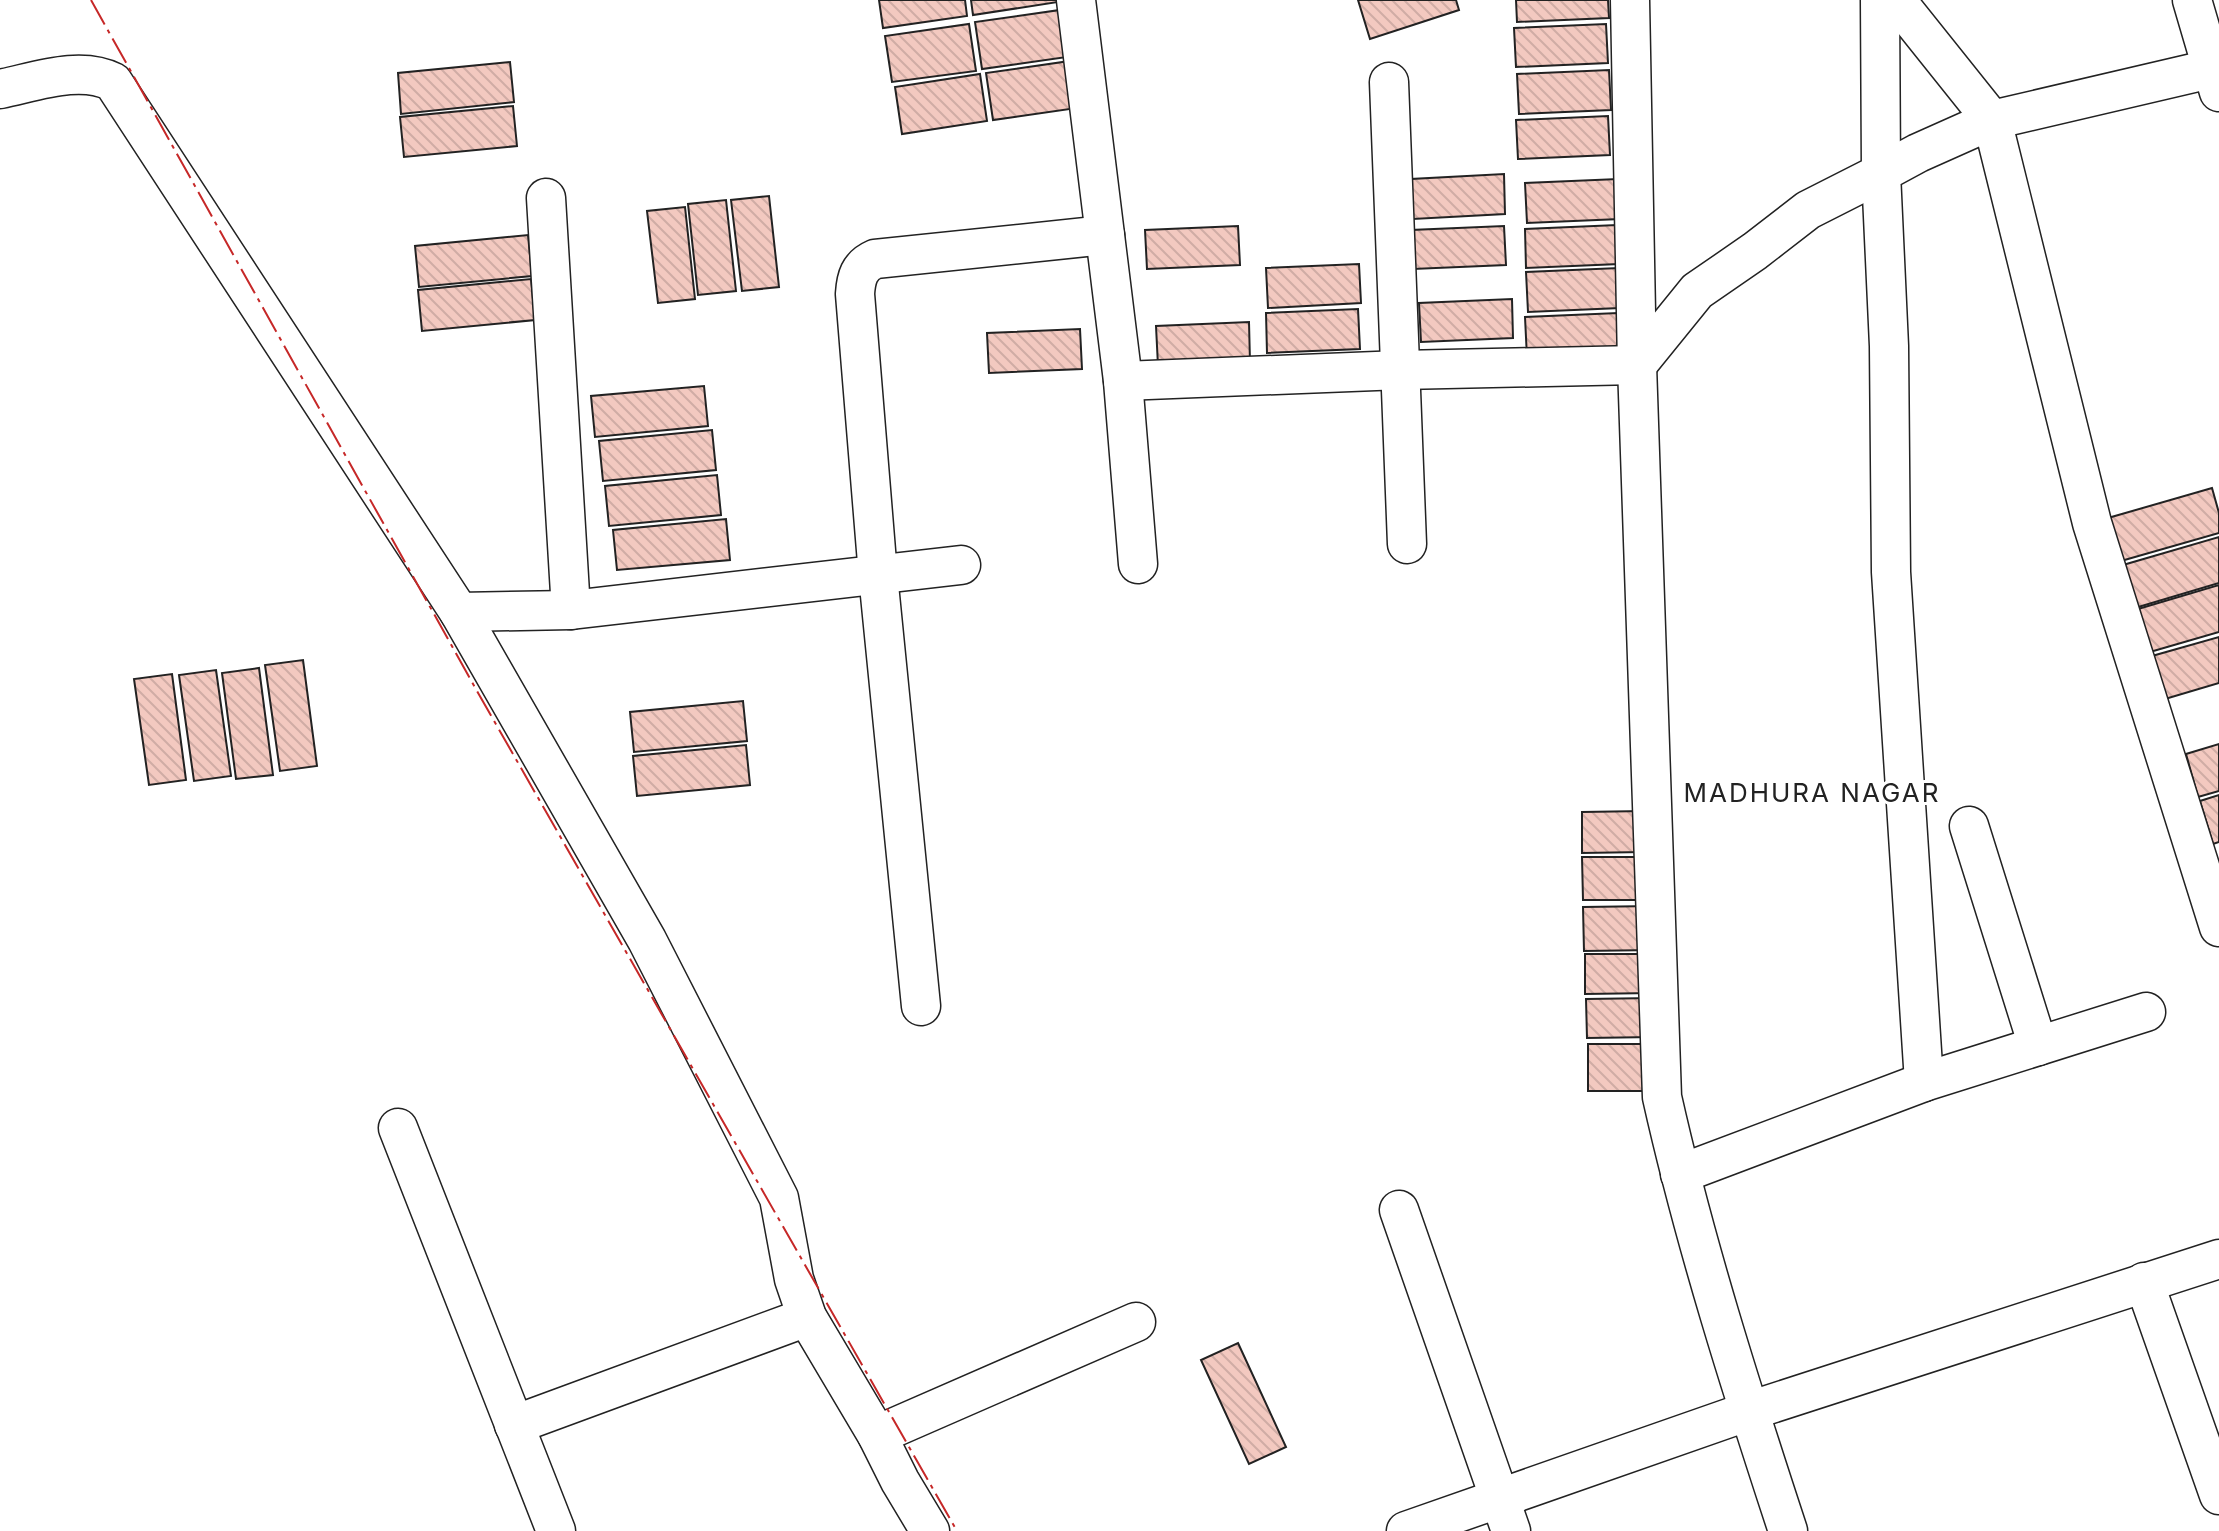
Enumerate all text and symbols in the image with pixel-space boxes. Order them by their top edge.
district label: MADHURA NAGAR [1684,777,1940,808]

